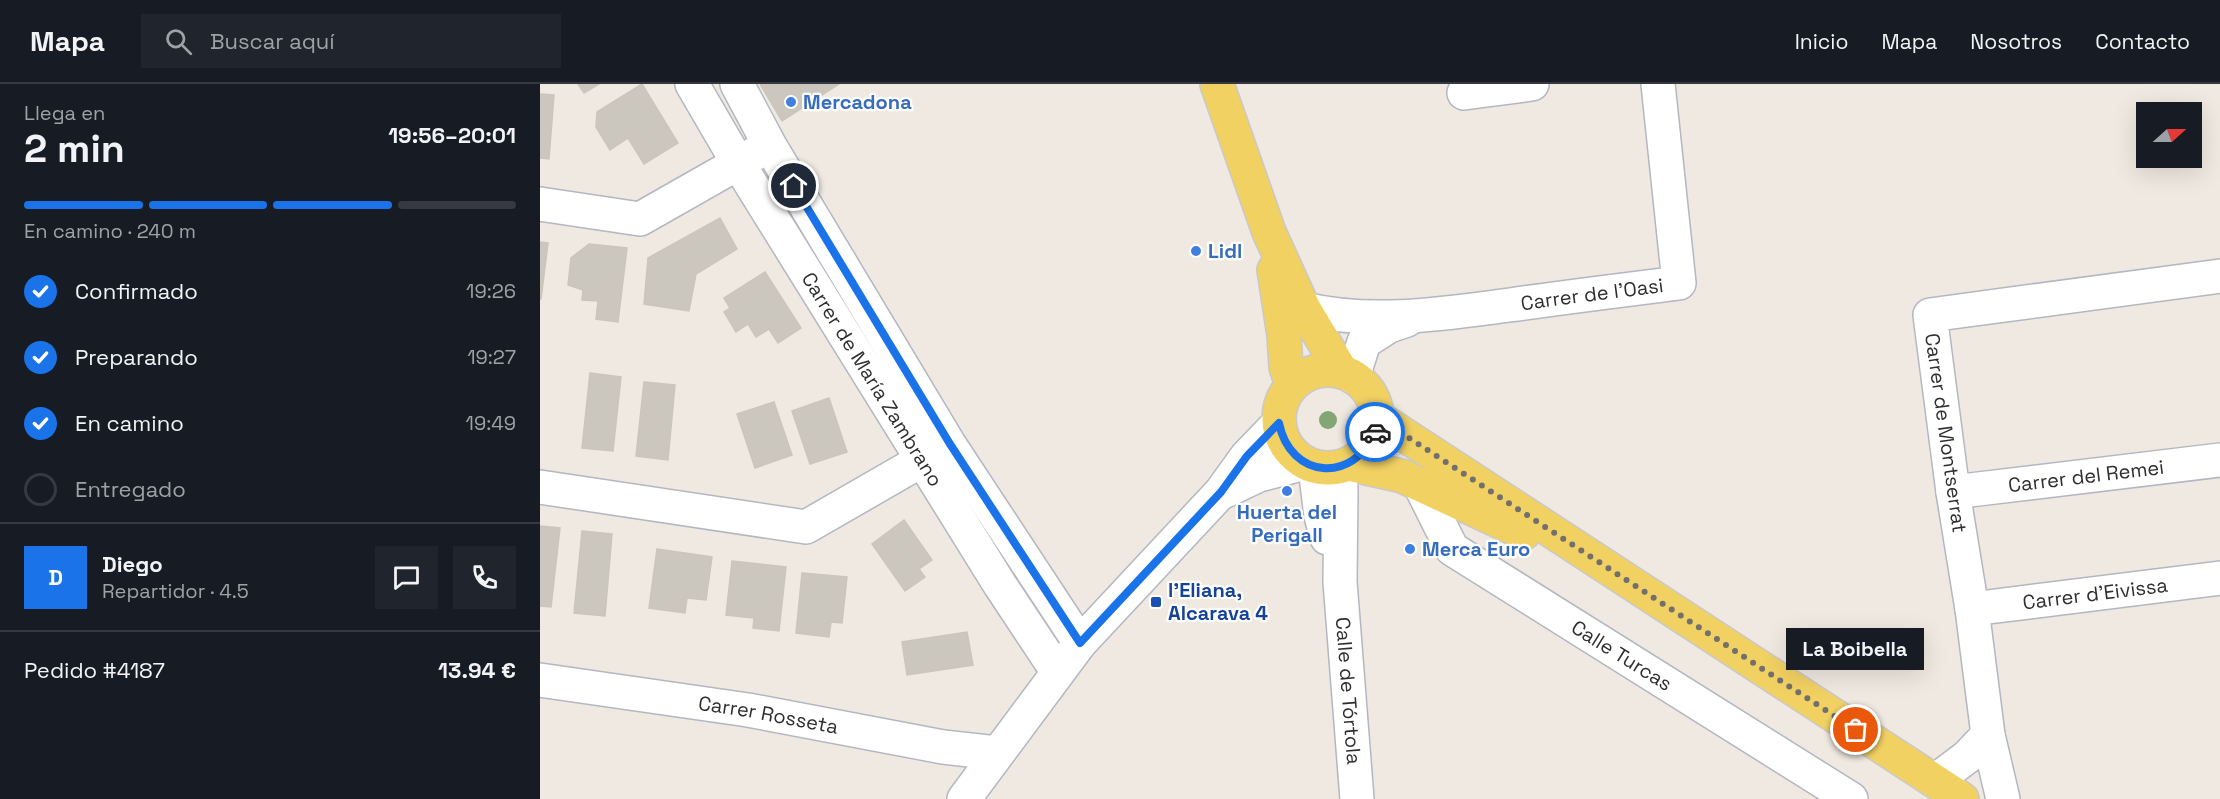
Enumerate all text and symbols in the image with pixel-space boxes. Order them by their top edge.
search box [141,14,561,68]
text: Mapa [30,23,105,59]
icon: search [162,25,195,58]
text: Buscar aquí [210,27,335,55]
text: Inicio [1795,28,1849,55]
text: Mapa [1882,28,1937,55]
text: Nosotros [1970,28,2062,55]
text: Contacto [2095,28,2190,55]
place label: Mercadona [803,89,912,115]
marker: Mercadona [784,95,798,109]
text: Llega en [24,100,105,126]
north arrow [2136,102,2202,168]
map controls [2136,102,2202,168]
text: 19:56–20:01 [388,121,516,149]
text: 2 min [24,124,125,173]
pin [768,160,819,211]
icon: home [777,169,810,202]
text: En camino · 240 m [24,218,196,244]
place label: Lidl [1208,238,1242,264]
marker: Lidl [1189,244,1203,258]
street label: Carrer de María Zambrano [796,267,949,491]
street label: Carrer de l'Oasi [1519,272,1665,316]
icon: check [24,275,57,308]
text: Confirmado [75,277,198,305]
text: 19:26 [466,278,516,304]
street label: Carrer de Montserrat [1919,331,1973,535]
icon: check [24,341,57,374]
text: Preparando [75,343,198,371]
text: 19:27 [467,344,516,370]
courier [1345,402,1405,462]
icon: check [24,407,57,440]
text: En camino [75,409,184,437]
text: 19:49 [466,410,516,436]
icon: car [1359,416,1392,449]
street label: Carrer del Remei [2007,454,2165,498]
text: Entregado [75,475,186,503]
marker: Huerta del Perigall [1280,484,1294,498]
place label: Huerta del Perigall [1237,499,1337,548]
place label: Merca Euro [1422,536,1530,562]
marker: Merca Euro [1403,542,1417,556]
button: chat [375,546,438,609]
button: phone [453,546,516,609]
text: Diego [102,550,163,578]
text: D [48,563,63,591]
street label: Carrer d'Eivissa [2021,572,2169,616]
place label: l'Eliana, Alcarava 4 [1168,577,1268,626]
text: Repartidor · 4.5 [102,578,249,604]
marker: l'Eliana, Alcarava 4 [1149,595,1163,609]
street label: Calle Turcas [1567,614,1677,697]
street label: Calle de Tórtola [1330,616,1367,765]
callout: La Boibella [1787,628,1925,670]
text: La Boibella [1803,636,1907,662]
text: Pedido #4187 [24,656,165,684]
text: 13.94 € [438,656,516,684]
street label: Carrer Rosseta [697,690,841,740]
pin [1830,704,1881,755]
icon: bag [1839,713,1872,746]

